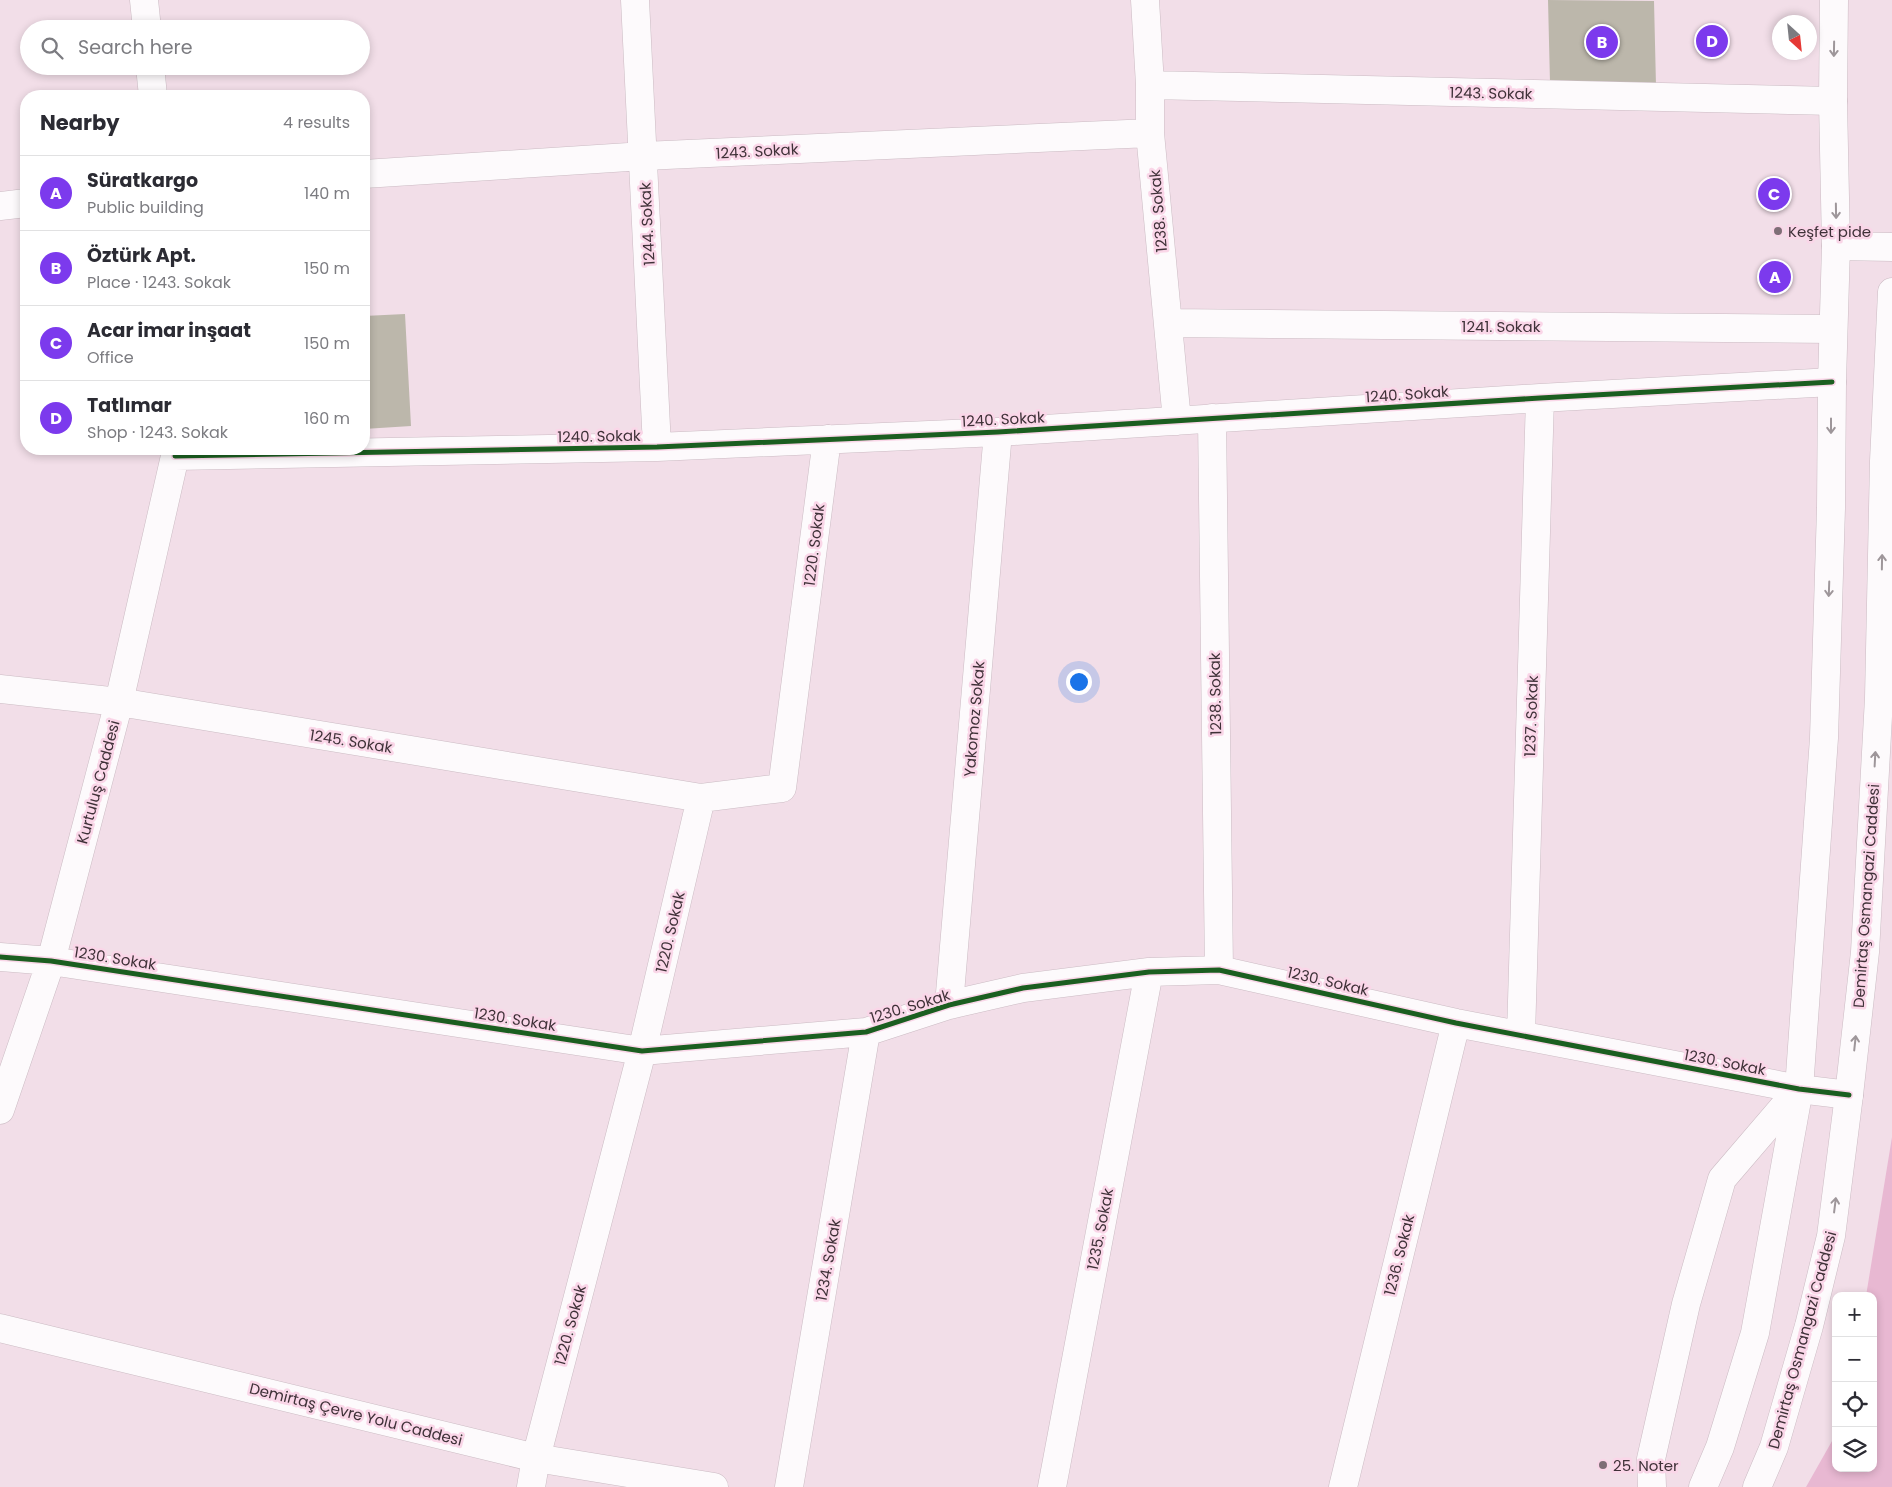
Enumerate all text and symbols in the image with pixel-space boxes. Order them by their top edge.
north arrow [1772,15,1817,60]
search box [20,20,370,75]
pin: D [1696,22,1728,60]
pin: B [1586,23,1618,61]
icon: search [38,34,66,62]
text: Search here [78,34,192,61]
one-way arrow [1829,40,1839,56]
street label: 1243. Sokak [1449,82,1533,104]
text: Nearby [40,108,120,137]
text: 4 results [283,111,350,134]
street label: 1243. Sokak [715,138,799,164]
text: Süratkargo [87,167,198,194]
street label: 1238. Sokak [1144,169,1172,253]
pin: C [1758,175,1790,213]
text: A [50,182,62,205]
text: 140 m [304,182,350,205]
street label: 1244. Sokak [634,182,660,266]
text: Public building [87,196,204,219]
one-way arrow [1831,203,1840,219]
place label: Keşfet pide [1788,221,1871,242]
marker: Keşfet pide [1772,225,1784,237]
text: Öztürk Apt. [87,242,196,269]
text: B [51,257,61,280]
text: 150 m [304,257,350,280]
pin: A [1759,258,1791,296]
text: Place · 1243. Sokak [87,271,231,294]
street label: 1241. Sokak [1462,316,1541,337]
text: Acar imar inşaat [87,317,251,344]
text: C [50,332,62,355]
text: 150 m [304,332,350,355]
text: Office [87,346,134,369]
street label: 1240. Sokak [1365,381,1450,407]
text: Tatlımar [87,392,172,419]
street label: 1240. Sokak [961,406,1045,432]
text: D [50,407,62,430]
text: 160 m [304,407,350,430]
one-way arrow [1826,418,1836,434]
text: Shop · 1243. Sokak [87,421,228,444]
street label: 1240. Sokak [557,425,641,447]
street label: 1220. Sokak [799,502,829,587]
one-way arrow [1877,554,1886,570]
one-way arrow [1824,580,1833,596]
street label: 1238. Sokak [1204,652,1226,736]
street label: Yakomoz Sokak [958,660,990,778]
your location [1066,669,1092,695]
street label: 1237. Sokak [1519,675,1543,757]
street label: Kurtuluş Caddesi [71,718,125,846]
street label: 1245. Sokak [308,724,394,758]
one-way arrow [1871,752,1880,768]
street label: Demirtaş Osmangazi Caddesi [1848,783,1884,1009]
street label: 1220. Sokak [650,889,690,975]
street label: 1230. Sokak [72,941,158,975]
street label: 1230. Sokak [1285,961,1371,1001]
street label: 1230. Sokak [867,984,953,1028]
street label: 1230. Sokak [472,1002,558,1036]
one-way arrow [1850,1036,1860,1052]
street label: 1230. Sokak [1682,1044,1768,1080]
street label: 1235. Sokak [1082,1186,1118,1272]
one-way arrow [1830,1197,1840,1213]
street label: 1236. Sokak [1379,1212,1419,1298]
street label: 1234. Sokak [810,1217,846,1303]
street label: Demirtaş Osmangazi Caddesi [1763,1229,1841,1451]
street label: 1220. Sokak [549,1282,591,1368]
map controls [1832,1292,1877,1472]
button: + [1832,1292,1877,1337]
button: − [1832,1337,1877,1382]
street label: Demirtaş Çevre Yolu Caddesi [247,1377,465,1451]
button: locate [1832,1382,1877,1427]
button: layers [1832,1427,1877,1472]
place label: 25. Noter [1613,1455,1679,1476]
marker: 25. Noter [1597,1459,1609,1471]

